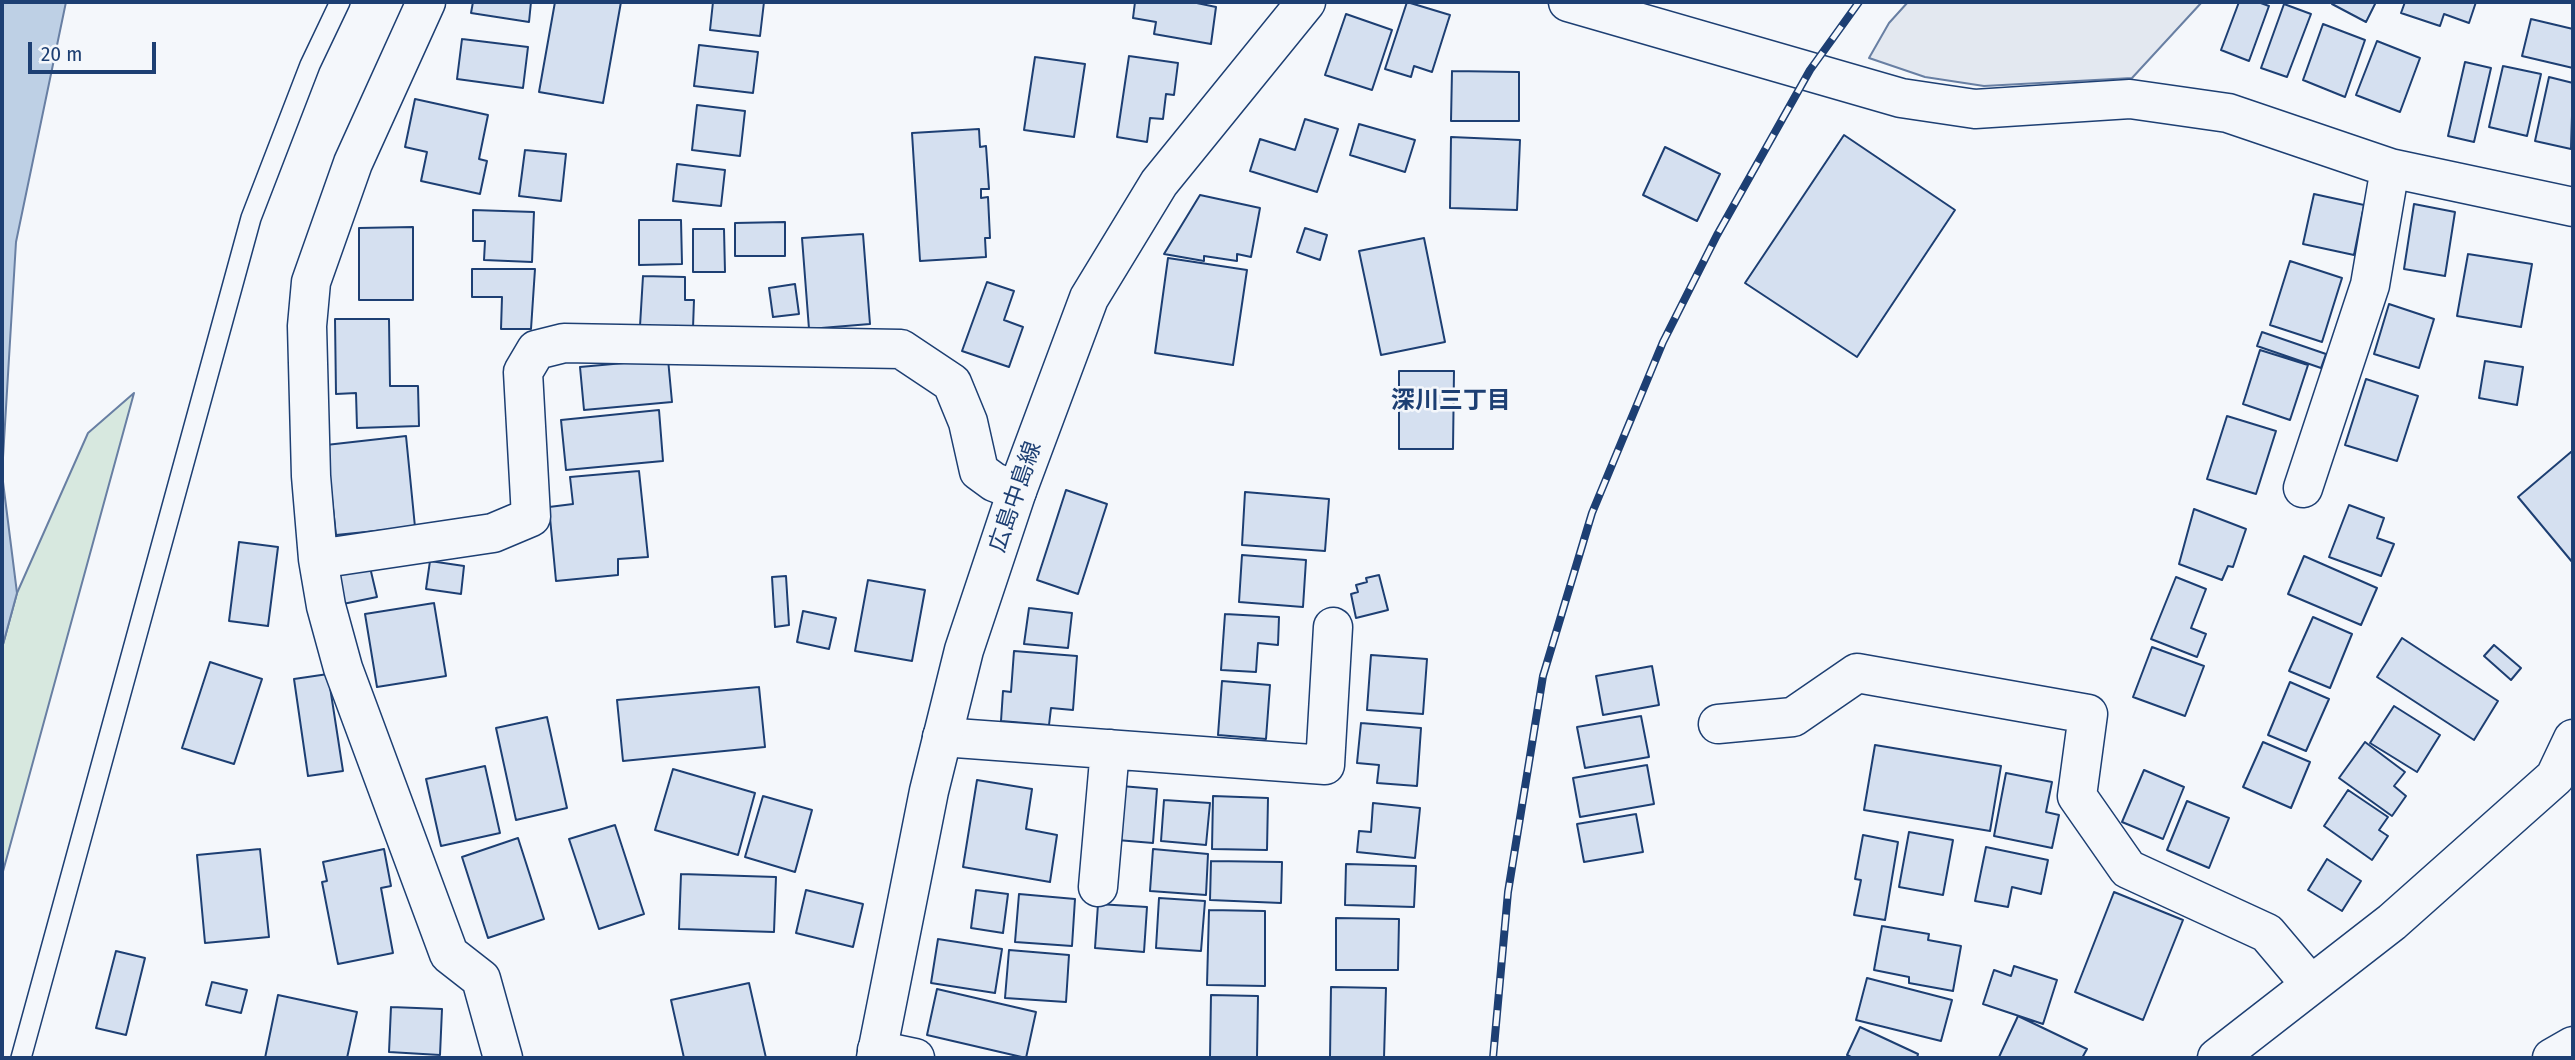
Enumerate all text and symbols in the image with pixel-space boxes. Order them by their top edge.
scale bar [32,28,159,72]
text: 20 m [41,41,82,67]
district label: 深川三丁目 [1391,387,1511,415]
street label: 広島中島線 [984,438,1048,556]

